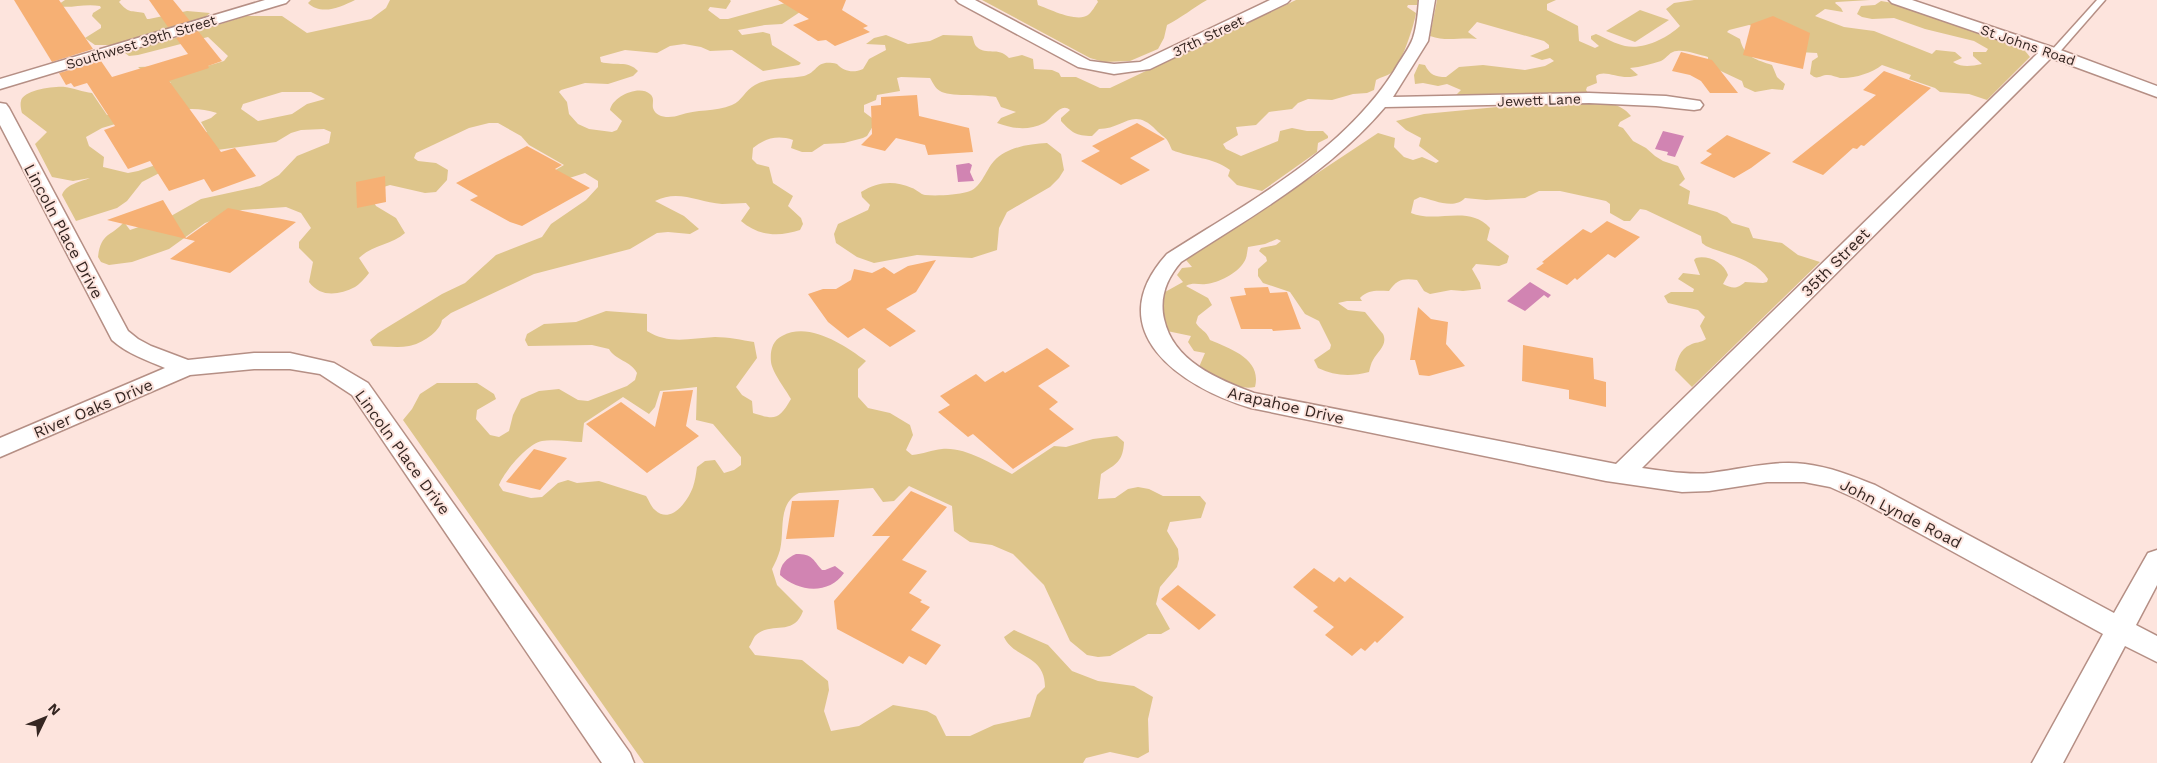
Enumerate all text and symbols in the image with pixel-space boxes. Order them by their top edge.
street label: Southwest 39th Street [64,11,218,72]
street label: 37th Street [1170,12,1246,60]
street label: St Johns Road [1979,21,2077,69]
street label: Jewett Lane [1497,91,1581,109]
street label: Lincoln Place Drive [20,161,107,302]
street label: 35th Street [1797,224,1874,300]
street label: River Oaks Drive [31,375,156,442]
street label: Arapahoe Drive [1226,383,1346,428]
street label: Lincoln Place Drive [351,386,454,518]
street label: John Lynde Road [1837,475,1965,552]
north arrow [20,693,70,743]
text: N [45,700,64,718]

